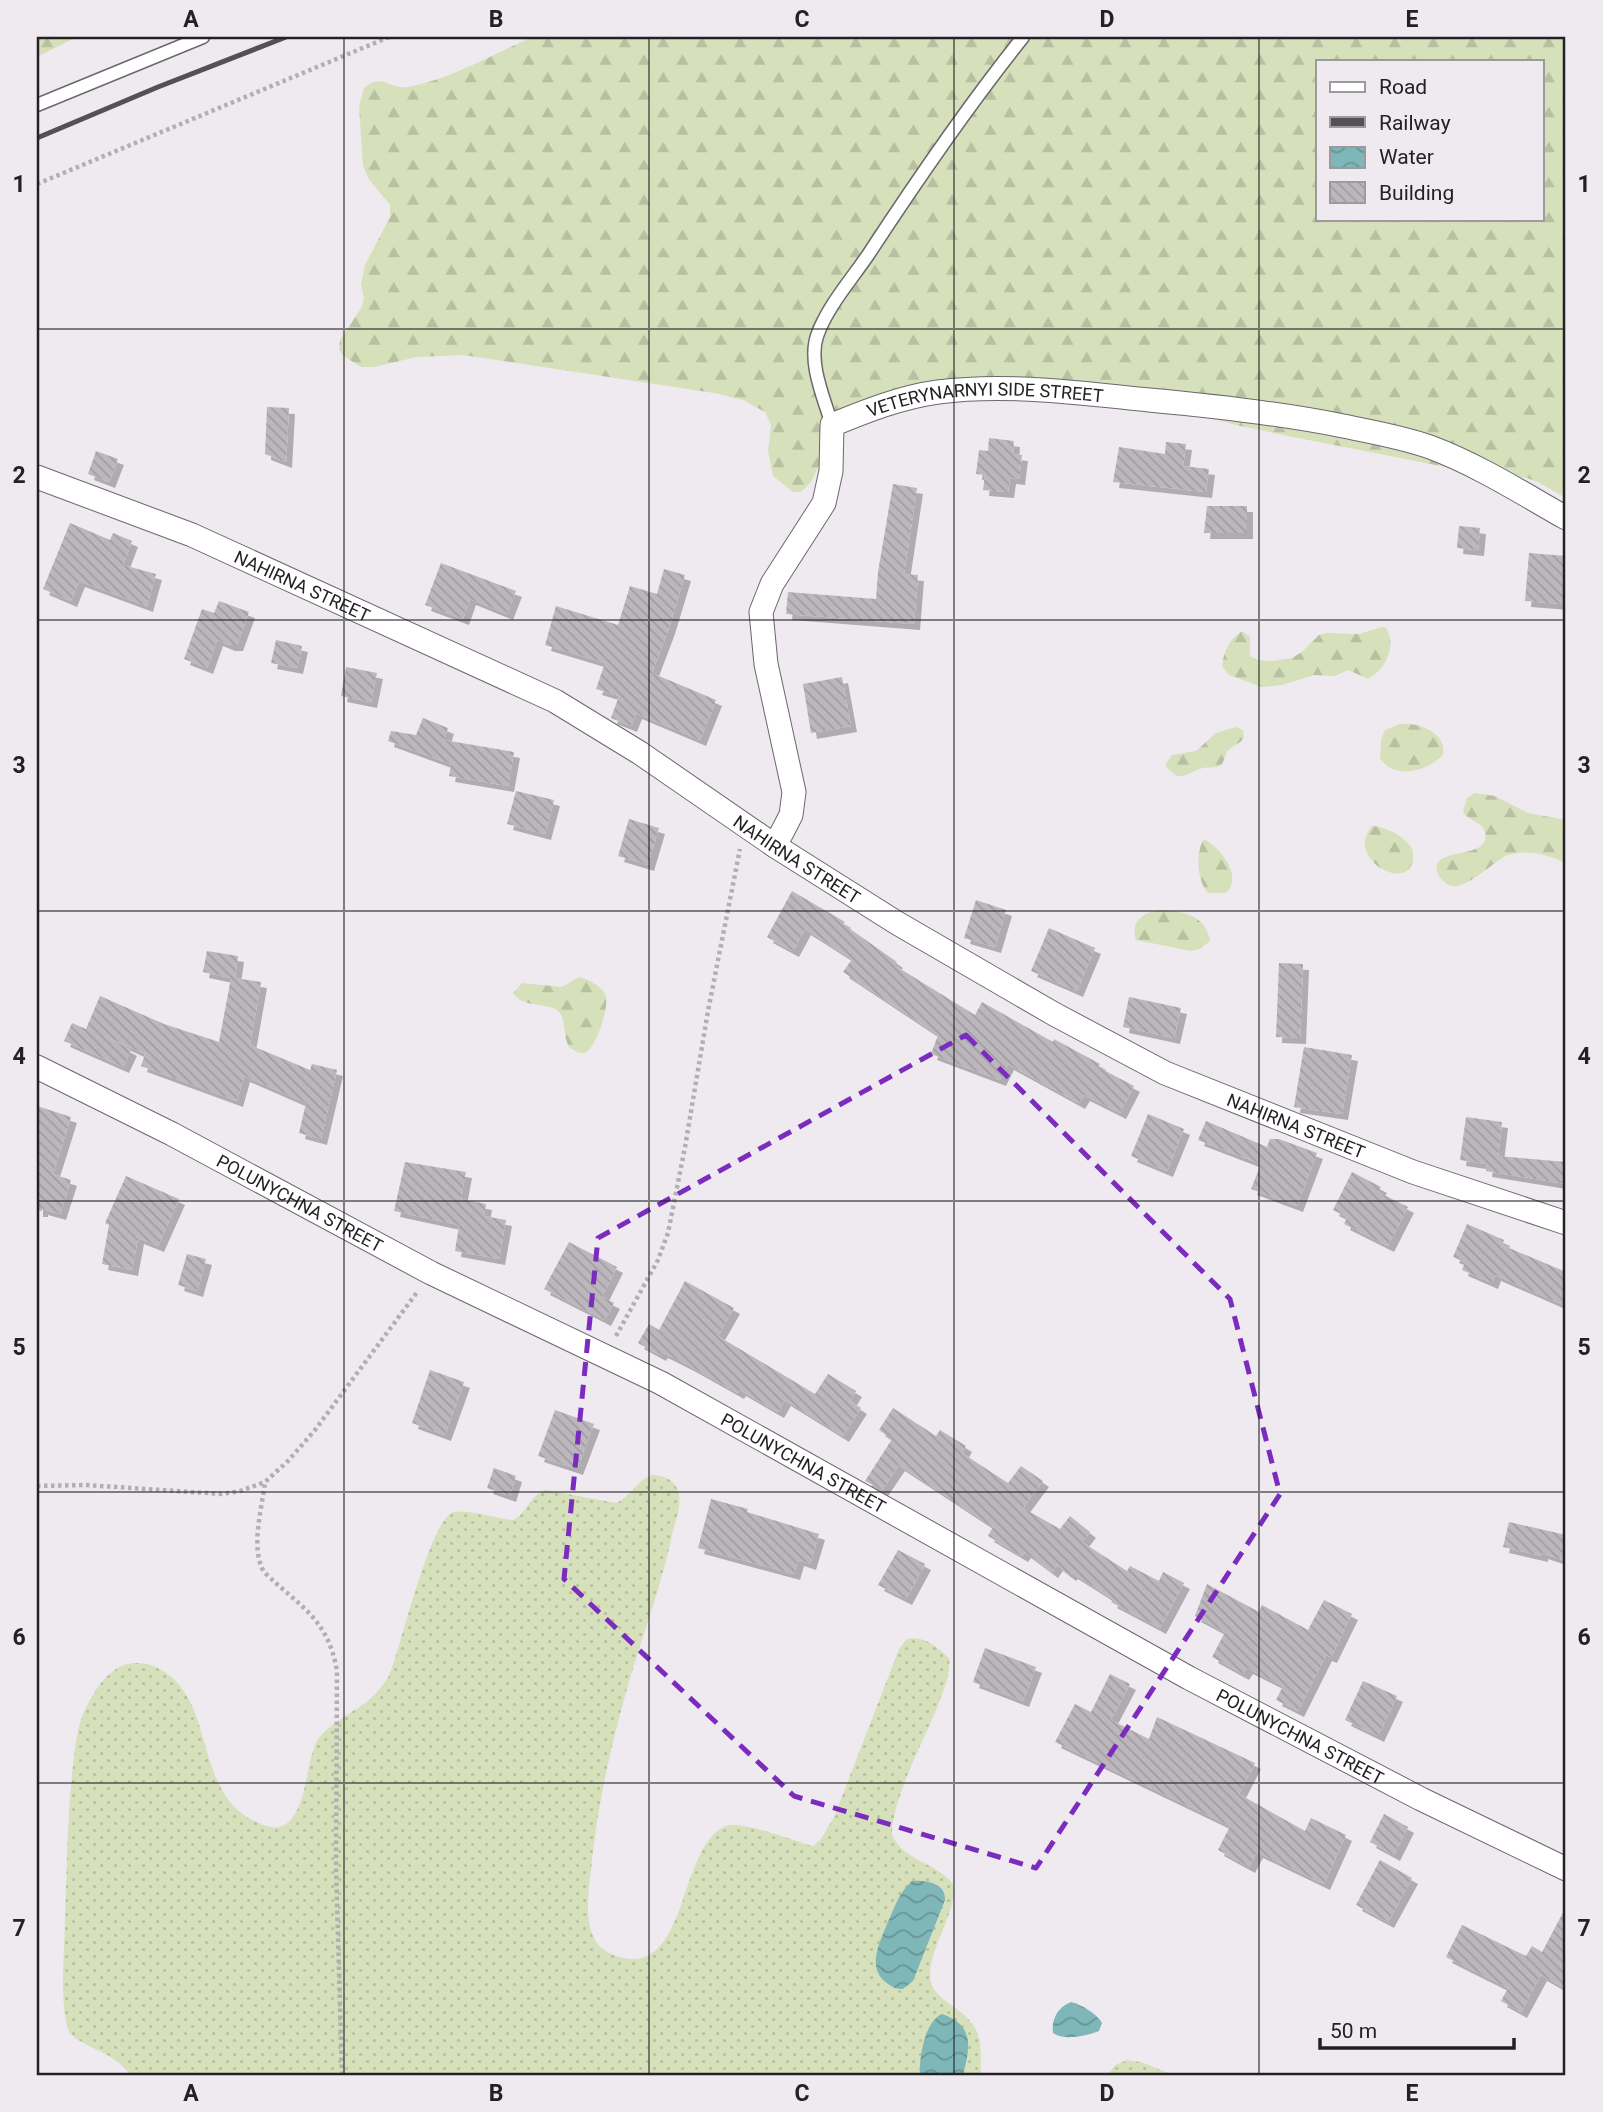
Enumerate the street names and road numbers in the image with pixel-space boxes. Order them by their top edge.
street label: VETERYNARNYI SIDE STREET [864,378,1105,421]
street label: NAHIRNA STREET [231,545,374,626]
street label: NAHIRNA STREET [730,810,865,908]
street label: NAHIRNA STREET [1224,1088,1369,1162]
street label: POLUNYCHNA STREET [213,1150,387,1256]
street label: POLUNYCHNA STREET [718,1408,890,1517]
street label: POLUNYCHNA STREET [1213,1684,1388,1788]

